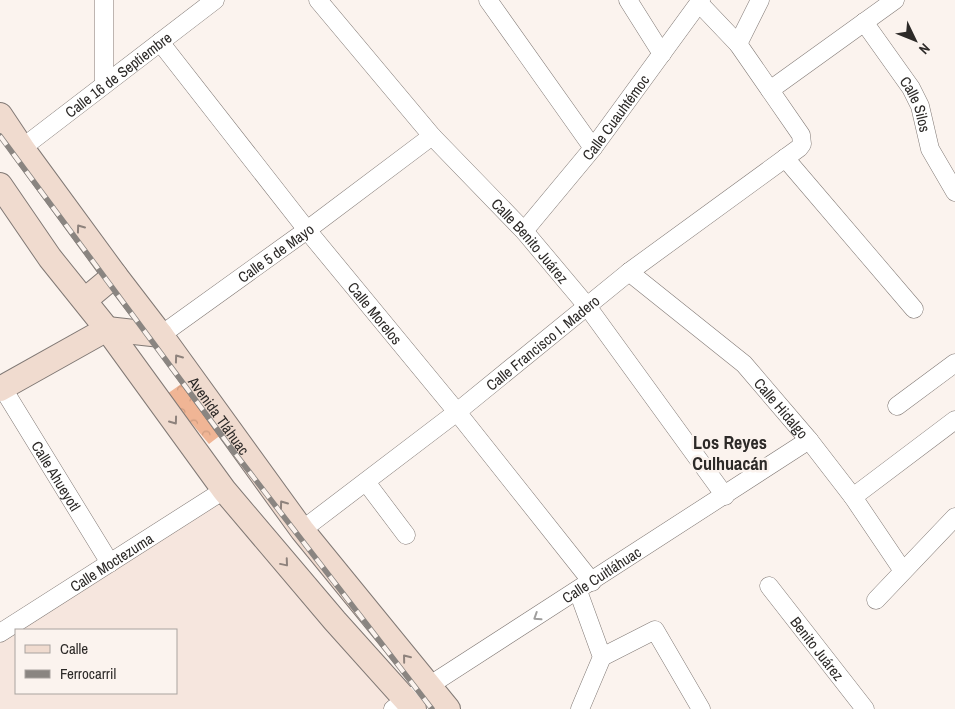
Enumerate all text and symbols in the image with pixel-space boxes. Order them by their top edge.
north arrow [890,15,940,65]
street label: Calle 16 de Septiembre [60,27,176,122]
text: N [915,40,934,58]
street label: Calle Cuauhtémoc [577,70,654,164]
street label: Calle Silos [895,72,936,134]
street label: Calle Benito Juárez [487,193,574,288]
street label: Calle 5 de Mayo [233,218,318,287]
one-way arrow [77,224,87,233]
street label: Calle Morelos [343,277,407,349]
street label: Calle Francisco I. Madero [481,290,604,395]
one-way arrow [175,354,184,364]
street label: Avenida Tláhuac [183,371,255,459]
street label: Calle Hidalgo [750,373,814,443]
one-way arrow [168,415,177,425]
district label: Los Reyes Culhuacán [692,430,768,476]
street label: Calle Ahueyotl [27,437,86,515]
one-way arrow [280,500,289,510]
street label: Calle Moctezuma [66,527,157,596]
street label: Calle Cuitláhuac [558,541,645,608]
one-way arrow [280,557,289,566]
one-way arrow [534,611,543,620]
street label: Benito Juárez [786,612,849,685]
legend [15,629,178,694]
text: Calle [60,638,88,659]
one-way arrow [404,655,412,664]
text: Ferrocarril [60,663,116,684]

